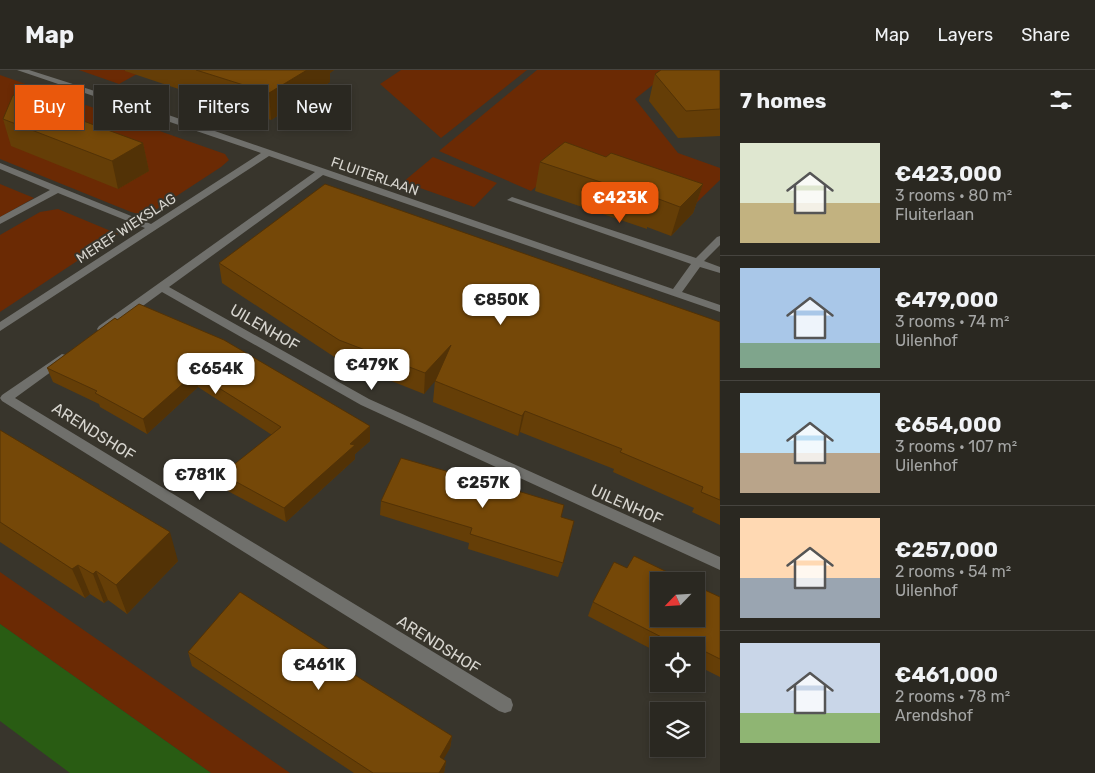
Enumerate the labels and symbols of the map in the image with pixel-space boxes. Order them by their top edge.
street label: FLUITERLAAN [329,154,421,199]
pin: €423K [585,182,655,224]
street label: MEREF WIEKSLAG [73,190,179,267]
pin: €850K [466,284,536,326]
street label: UILENHOF [227,300,303,355]
pin: €479K [337,348,407,391]
pin: €654K [181,352,251,395]
street label: ARENDSHOF [49,398,139,465]
pin: €781K [165,458,235,501]
pin: €257K [448,466,518,509]
street label: UILENHOF [588,480,666,529]
north arrow [650,572,705,628]
street label: ARENDSHOF [394,611,484,678]
pin: €461K [284,648,354,691]

